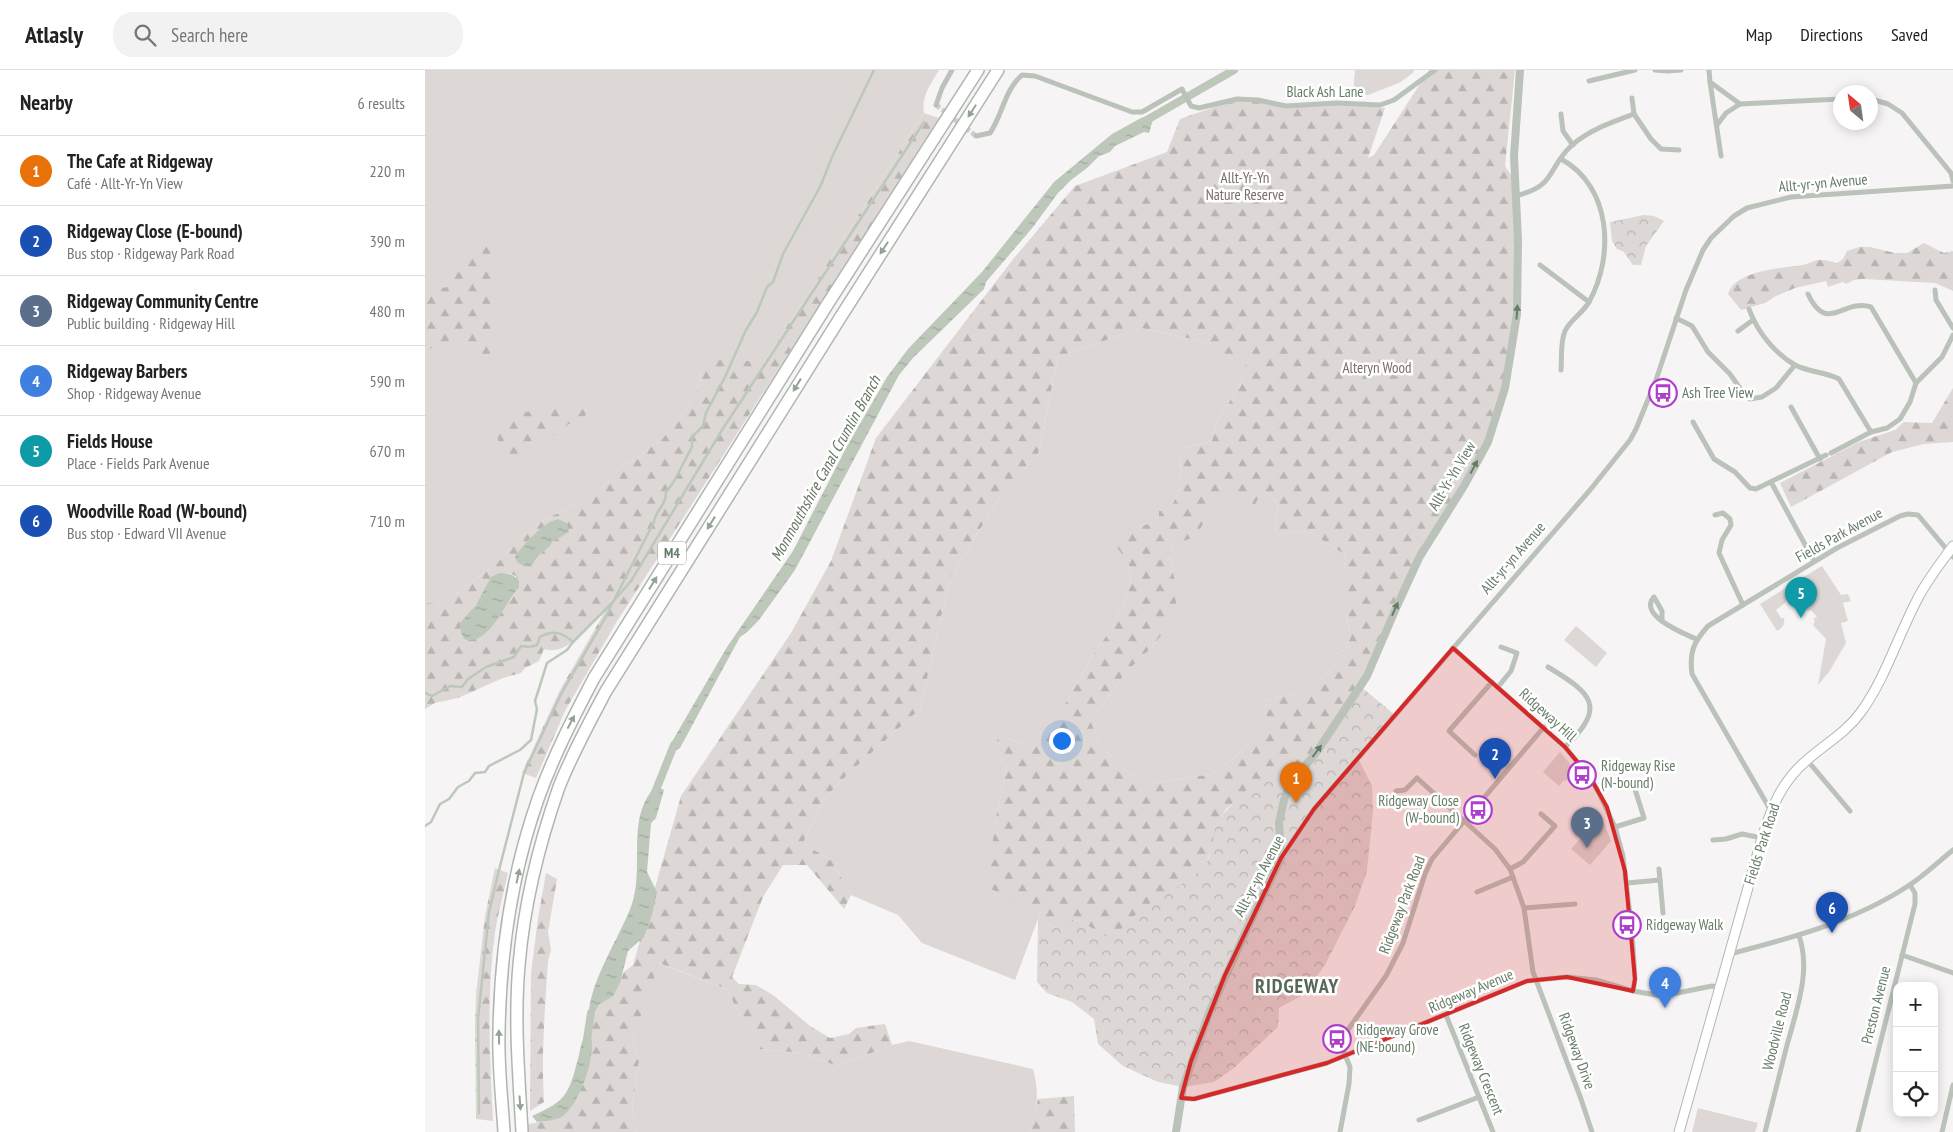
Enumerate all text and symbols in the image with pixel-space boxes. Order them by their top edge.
search box [113,12,463,57]
text: Atlasly [25,19,83,50]
icon: search [131,21,159,49]
text: Search here [171,23,248,47]
text: Map [1746,23,1772,46]
text: Directions [1800,23,1863,46]
text: Saved [1891,23,1928,46]
street label: Black Ash Lane [1287,82,1363,101]
north arrow [1833,85,1878,130]
text: Nearby [20,89,73,116]
text: 6 results [358,93,405,113]
one-way arrow [967,104,977,118]
text: The Cafe at Ridgeway [67,149,213,173]
text: 1 [32,161,40,181]
text: 220 m [370,161,405,181]
park label: Allt-Yr-Yn Nature Reserve [1206,168,1284,204]
street label: Allt-yr-yn Avenue [1778,169,1868,196]
text: Café · Allt-Yr-Yn View [67,173,183,193]
text: Ridgeway Close (E-bound) [67,219,243,243]
text: 2 [32,231,40,251]
text: 390 m [370,231,405,251]
one-way arrow [880,241,889,255]
text: Bus stop · Ridgeway Park Road [67,243,234,263]
text: Ridgeway Community Centre [67,289,259,313]
text: 3 [32,301,40,321]
text: 480 m [370,301,405,321]
one-way arrow [1513,304,1521,320]
text: Public building · Ridgeway Hill [67,313,235,333]
park label: Alteryn Wood [1342,358,1412,377]
text: Ridgeway Barbers [67,359,187,383]
text: 4 [32,371,40,391]
text: 590 m [370,371,405,391]
water label: Monmouthshire Canal Crumlin Branch [766,371,885,564]
bus stop icon: Ash Tree View [1648,378,1678,408]
one-way arrow [793,379,802,392]
text: Shop · Ridgeway Avenue [67,383,201,403]
place label: Ash Tree View [1682,383,1753,402]
text: Fields House [67,429,153,453]
street label: Allt-Yr-Yn View [1424,438,1480,514]
text: 5 [32,441,40,461]
text: 670 m [370,441,405,461]
text: Place · Fields Park Avenue [67,453,210,473]
one-way arrow [1470,461,1479,474]
text: Woodville Road (W-bound) [67,499,247,523]
street label: Fields Park Avenue [1792,503,1886,566]
text: 6 [32,511,40,531]
text: 710 m [370,511,405,531]
one-way arrow [707,516,716,529]
street label: Allt-yr-yn Avenue [1476,518,1549,598]
text: Bus stop · Edward VII Avenue [67,523,226,543]
road number: M4 [658,542,686,564]
one-way arrow [649,576,658,589]
pin: 5 [1785,577,1817,618]
one-way arrow [1392,602,1400,616]
street label: Ridgeway Hill [1516,684,1581,746]
one-way arrow [567,715,575,730]
your location [1049,728,1075,754]
pin: 2 [1479,738,1511,779]
one-way arrow [1312,744,1322,758]
place label: Ridgeway Rise (N-bound) [1601,756,1675,792]
bus stop icon: Ridgeway Rise (N-bound) [1567,760,1597,790]
pin: 1 [1280,762,1312,803]
place label: Ridgeway Close (W-bound) [1378,791,1460,827]
bus stop icon: Ridgeway Close (W-bound) [1463,795,1493,825]
street label: Fields Park Road [1739,801,1784,887]
pin: 3 [1571,807,1603,848]
street label: Allt-yr-yn Avenue [1229,832,1288,920]
street label: Ridgeway Park Road [1374,853,1429,957]
one-way arrow [514,868,522,883]
pin: 6 [1816,892,1848,933]
bus stop icon: Ridgeway Walk [1612,910,1642,940]
place label: Ridgeway Walk [1646,915,1724,934]
street label: Ridgeway Avenue [1426,964,1516,1017]
street label: Preston Avenue [1857,964,1894,1046]
pin: 4 [1649,967,1681,1008]
district label: RIDGEWAY [1255,973,1339,999]
map controls [1893,982,1938,1117]
button: + [1893,982,1938,1027]
street label: Woodville Road [1758,990,1795,1072]
street label: Ridgeway Drive [1555,1010,1600,1092]
place label: Ridgeway Grove (NE-bound) [1356,1020,1439,1056]
street label: Ridgeway Crescent [1455,1020,1508,1117]
bus stop icon: Ridgeway Grove (NE-bound) [1322,1024,1352,1054]
button: − [1893,1027,1938,1072]
one-way arrow [495,1028,503,1044]
button: locate [1893,1072,1938,1117]
one-way arrow [517,1095,525,1111]

